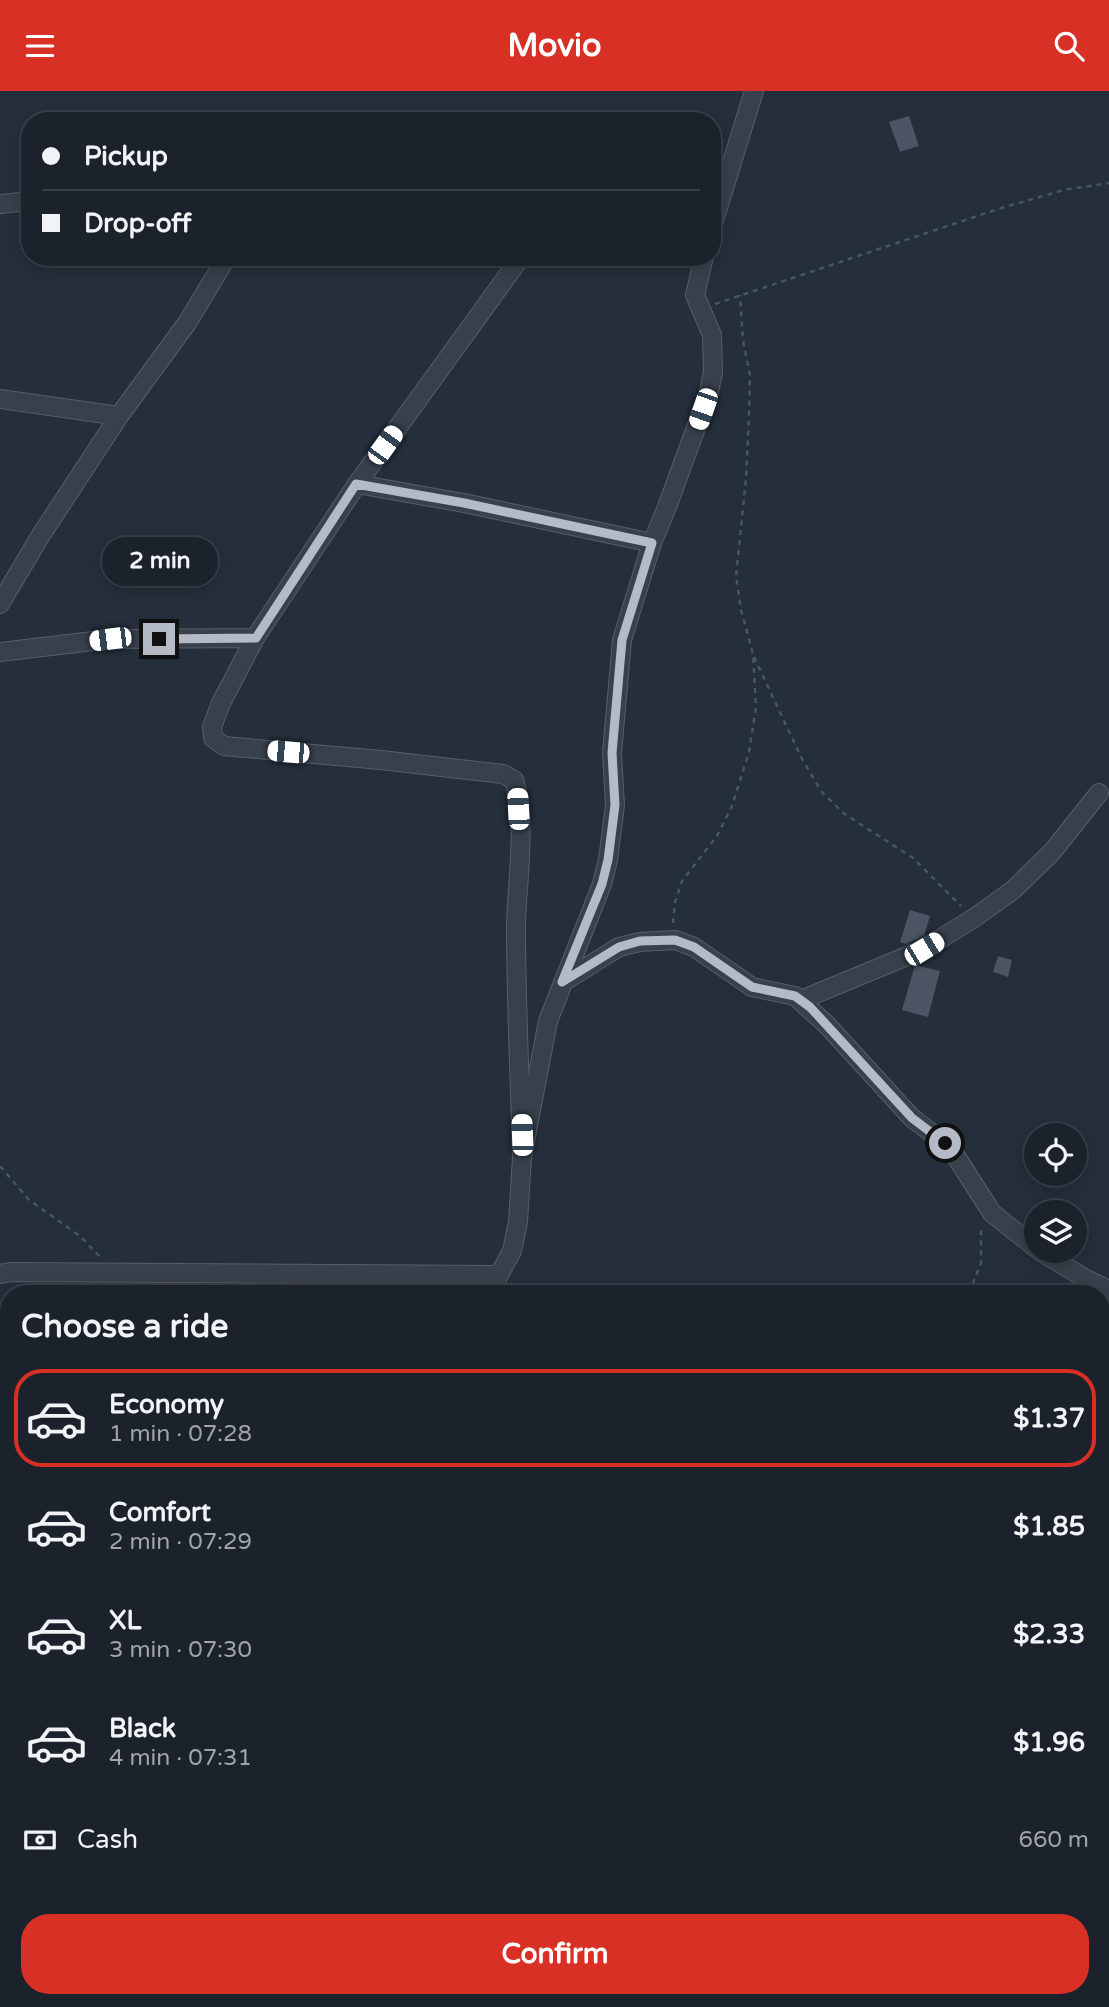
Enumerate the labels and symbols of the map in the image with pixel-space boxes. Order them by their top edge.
car [687,386,720,432]
car [365,422,406,468]
callout: 2 min [101,538,217,587]
route end [143,623,175,655]
car [88,626,133,652]
car [267,740,310,764]
car [507,787,530,831]
car [901,929,948,969]
car [511,1114,534,1156]
route start [929,1127,961,1159]

